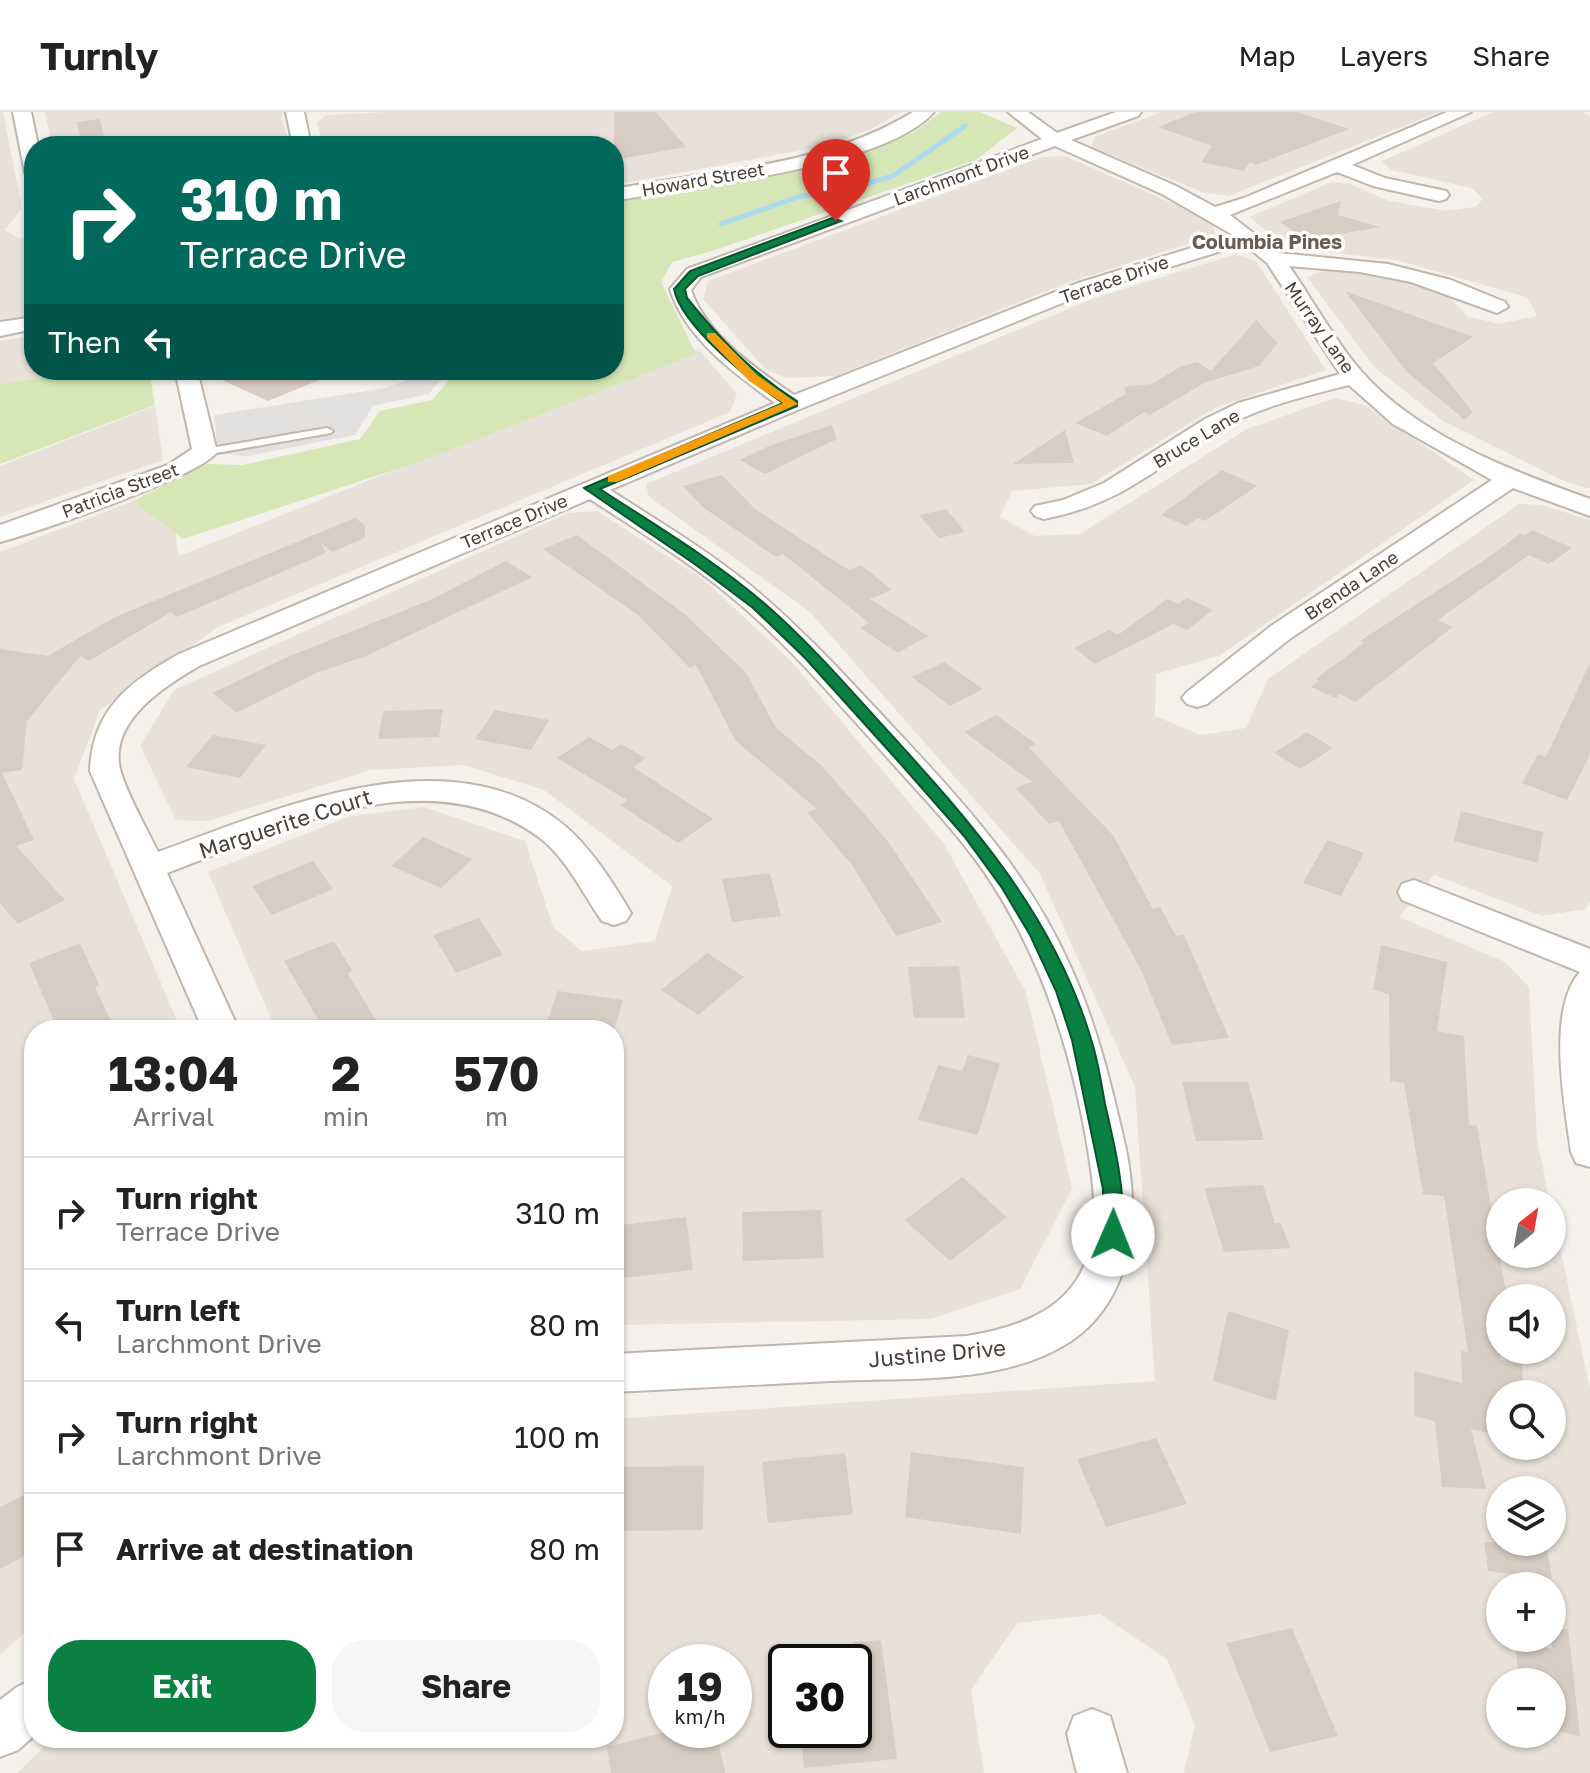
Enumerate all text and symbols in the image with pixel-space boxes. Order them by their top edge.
text: Turnly [40,33,158,78]
text: Map [1238,39,1296,72]
text: Layers [1340,39,1428,72]
text: Share [1472,39,1550,72]
pin [802,139,870,221]
street label: Larchmont Drive [890,140,1032,210]
icon: arrive [814,151,858,195]
street label: Howard Street [640,157,766,201]
text: 310 m [180,165,342,232]
icon: right [48,168,152,272]
district label: Columbia Pines [1192,229,1342,253]
text: Terrace Drive [180,233,407,276]
street label: Terrace Drive [1057,250,1171,308]
street label: Murray Lane [1280,277,1360,377]
icon: left [137,320,181,364]
text: Then [48,324,121,360]
street label: Bruce Lane [1149,404,1243,472]
street label: Patricia Street [59,458,181,522]
street label: Terrace Drive [458,489,570,553]
street label: Brenda Lane [1300,546,1402,624]
street label: Marguerite Court [195,782,375,864]
text: 13:04 [108,1044,239,1102]
text: 2 [331,1044,361,1102]
text: 570 [453,1044,540,1102]
text: Arrival [133,1101,214,1132]
text: min [323,1101,369,1132]
text: m [485,1101,508,1132]
text: Turn right [116,1180,258,1216]
north arrow [1486,1188,1566,1268]
map controls [1486,1188,1566,1748]
icon: right [48,1191,92,1235]
position arrow [1071,1193,1155,1277]
text: 310 m [515,1195,600,1231]
text: Terrace Drive [116,1216,280,1247]
button: sound [1486,1284,1566,1364]
text: Turn left [116,1292,241,1328]
icon: left [48,1303,92,1347]
text: 80 m [529,1307,600,1343]
text: Larchmont Drive [116,1328,321,1359]
street label: Justine Drive [867,1334,1007,1372]
button: search [1486,1380,1566,1460]
text: Turn right [116,1404,258,1440]
icon: right [48,1415,92,1459]
text: 100 m [514,1419,600,1455]
text: Larchmont Drive [116,1440,321,1471]
button: layers [1486,1476,1566,1556]
icon: arrive [48,1527,92,1571]
text: Arrive at destination [116,1531,413,1567]
text: 80 m [529,1531,600,1567]
button: + [1486,1572,1566,1652]
button: Exit [48,1640,316,1732]
button: Share [332,1640,600,1732]
speed limit sign: 30 [768,1644,872,1748]
text: 19 [677,1662,723,1710]
button: − [1486,1668,1566,1748]
text: km/h [675,1704,725,1728]

